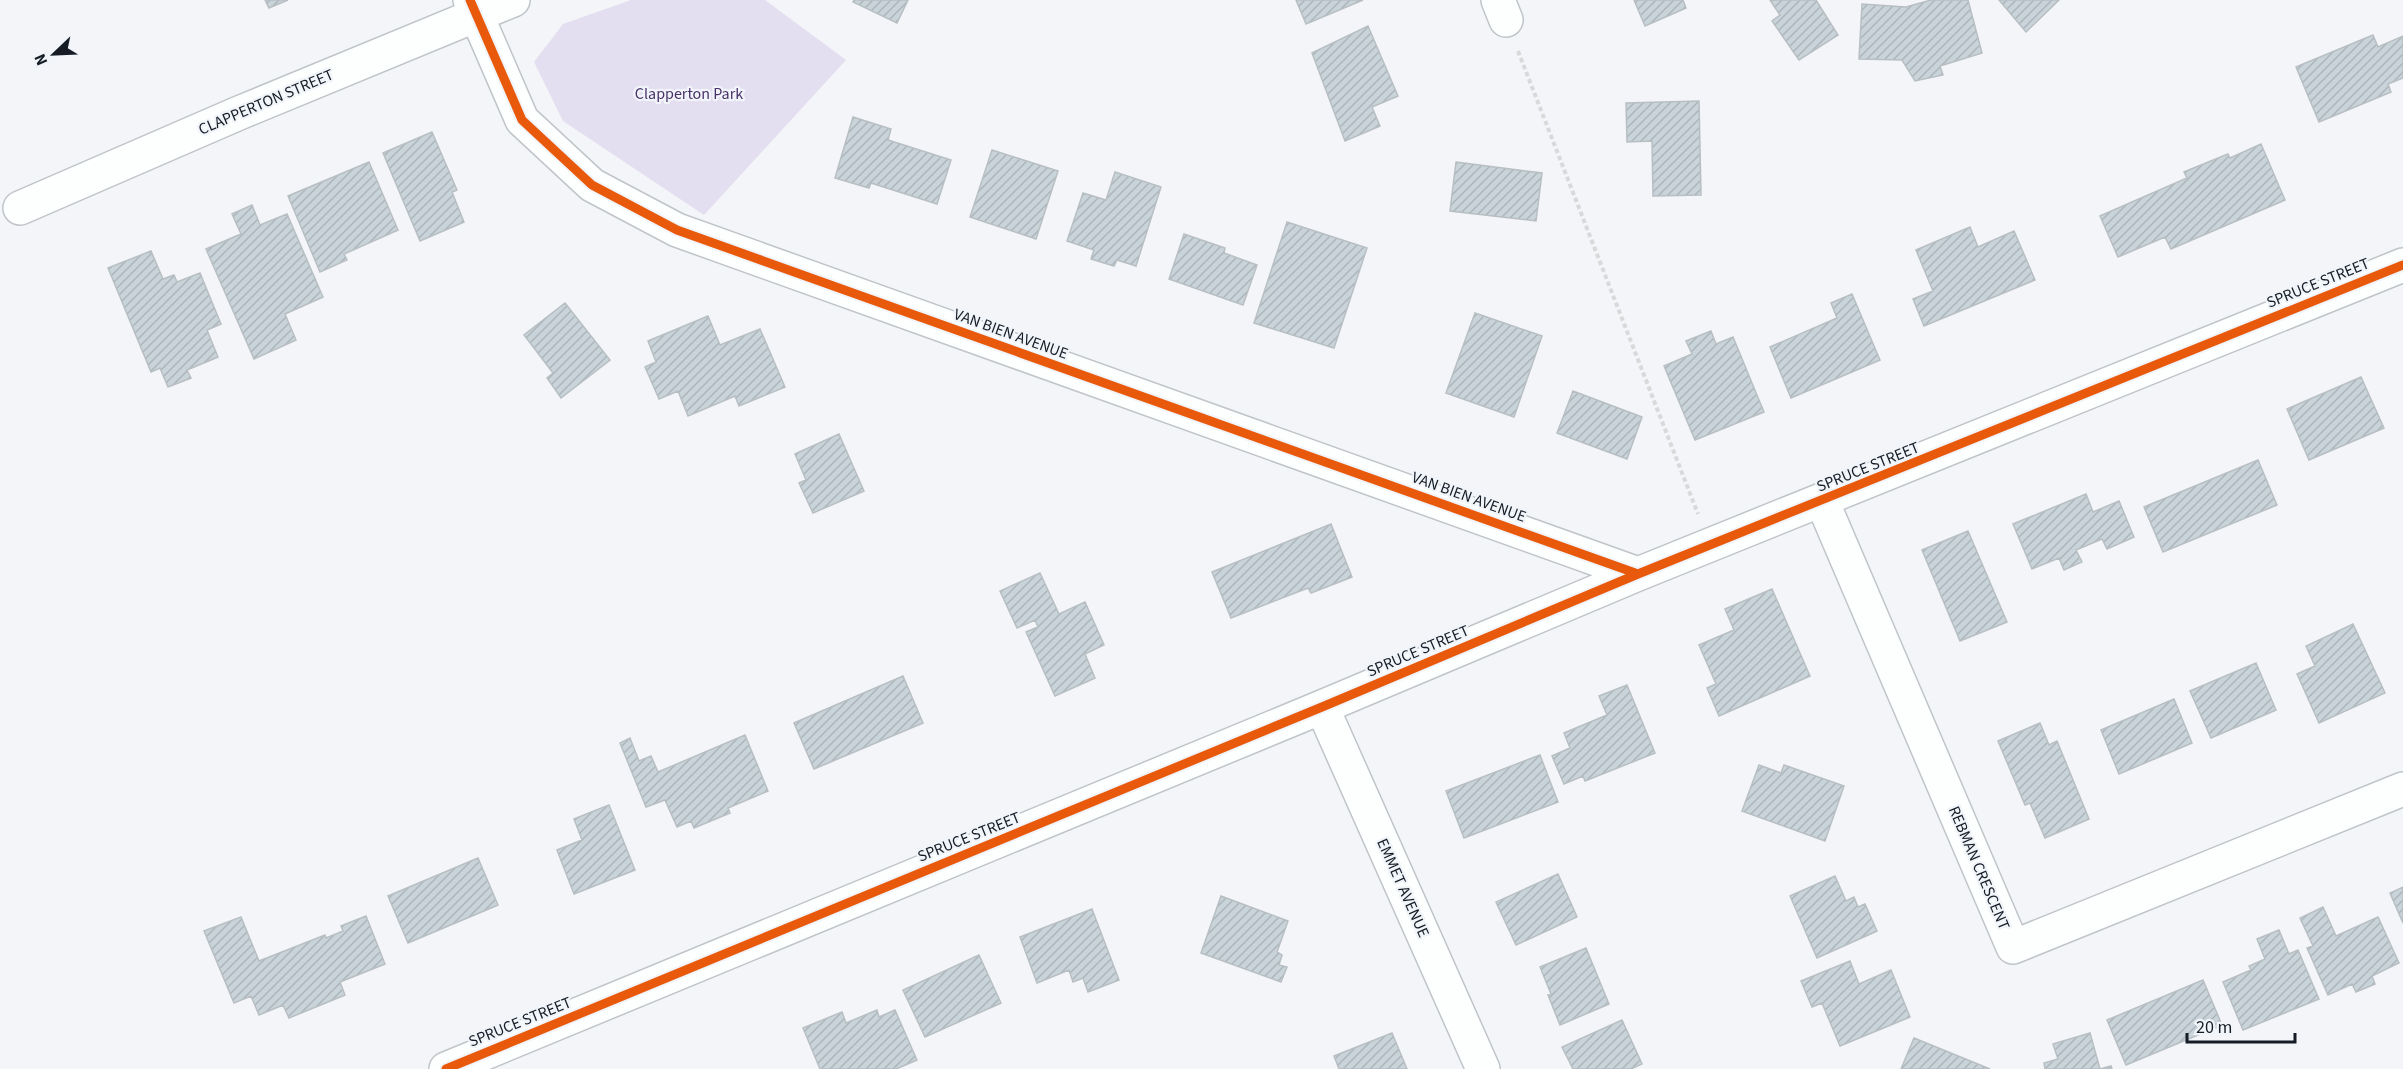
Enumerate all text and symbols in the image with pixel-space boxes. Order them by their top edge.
north arrow [24,24,84,84]
text: N [29,50,53,69]
street label: CLAPPERTON STREET [195,63,337,140]
park label: Clapperton Park [635,83,743,105]
street label: SPRUCE STREET [2263,252,2373,314]
street label: VAN BIEN AVENUE [951,303,1071,365]
street label: SPRUCE STREET [1813,436,1923,498]
street label: VAN BIEN AVENUE [1409,466,1529,528]
street label: SPRUCE STREET [1363,619,1473,682]
street label: REBMAN CRESCENT [1943,803,2015,934]
street label: SPRUCE STREET [914,806,1024,868]
street label: EMMET AVENUE [1371,835,1435,941]
street label: SPRUCE STREET [465,991,575,1053]
scale bar [2187,1006,2295,1044]
text: 20 m [2196,1015,2232,1040]

